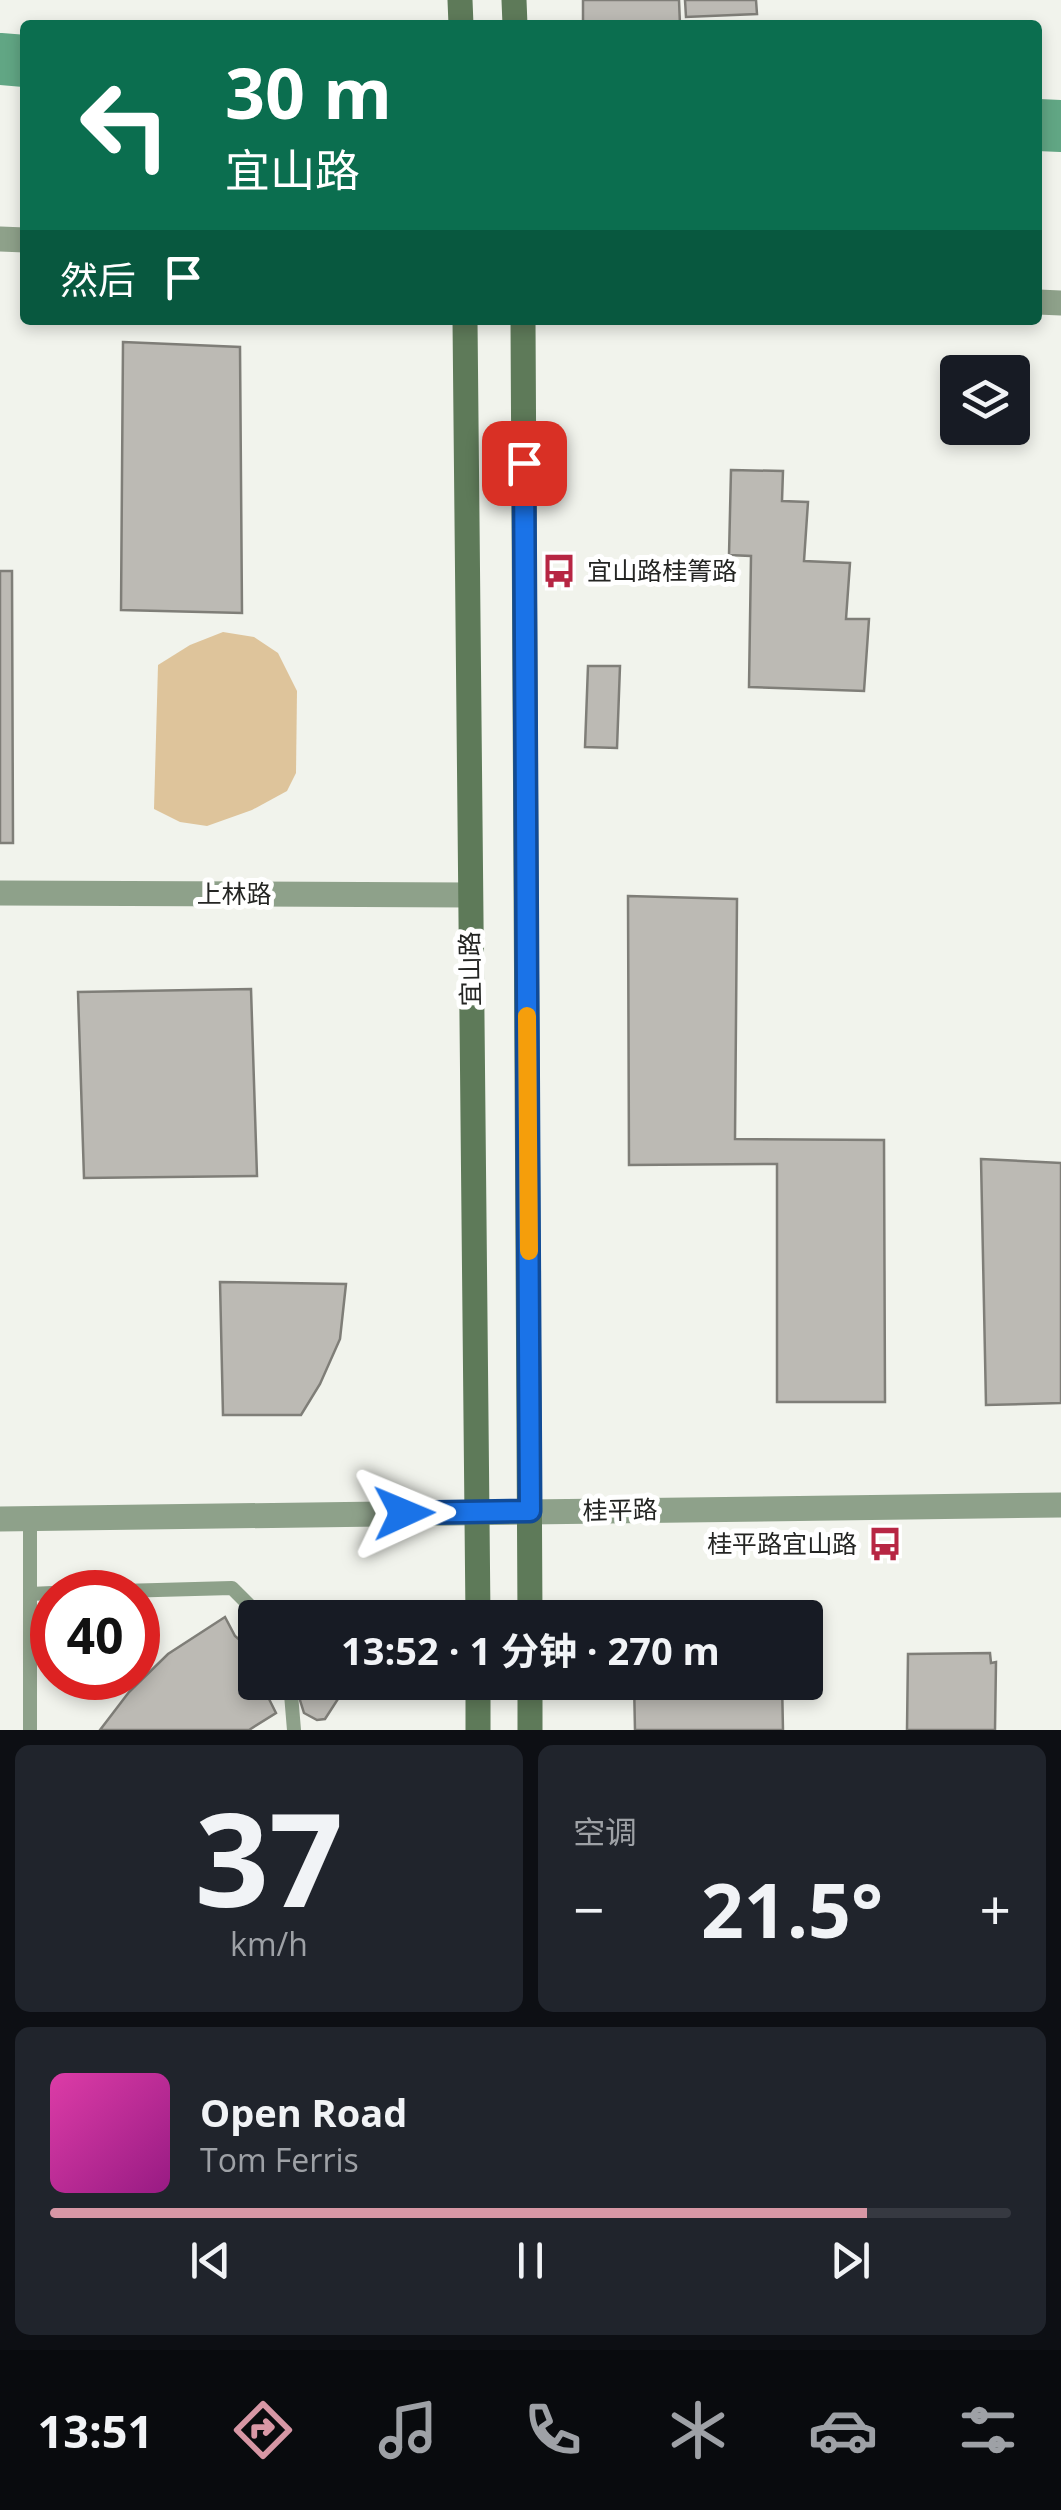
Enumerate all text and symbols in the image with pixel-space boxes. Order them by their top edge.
text: 30 m [225,44,392,140]
icon: left [60,60,190,190]
text: 宜山路 [225,139,360,200]
icon: arrive [156,250,211,305]
text: 然后 [60,253,136,305]
map controls [940,355,1030,445]
button: layers [940,355,1030,445]
pin [482,421,567,506]
icon: arrive [497,436,552,491]
bus stop icon: 宜山路桂箐路 [540,552,578,590]
place label: 宜山路桂箐路 [587,553,737,587]
street label: 上林路 [196,876,272,910]
street label: 宜山路 [451,931,487,1007]
position arrow [352,1461,456,1565]
street label: 桂平路 [582,1491,658,1527]
bus stop icon: 桂平路宜山路 [866,1525,904,1563]
place label: 桂平路宜山路 [707,1526,857,1560]
speed limit sign: 40 [30,1570,160,1700]
text: 13:52 · 1 分钟 · 270 m [341,1624,720,1676]
text: 37 [195,1768,343,1945]
text: 空调 [573,1810,637,1853]
text: 21.5° [701,1858,883,1960]
text: − [573,1871,604,1946]
text: + [980,1871,1011,1946]
text: km/h [230,1922,308,1965]
text: Open Road [200,2086,407,2138]
text: Tom Ferris [200,2138,359,2181]
icon: previous [183,2233,238,2288]
icon: pause [503,2233,558,2288]
icon: next [823,2233,878,2288]
icon: directions [228,2395,298,2465]
icon: music [373,2395,443,2465]
icon: phone [518,2395,588,2465]
icon: climate [663,2395,733,2465]
icon: car [808,2395,878,2465]
icon: filters [953,2395,1023,2465]
text: 13:51 [38,2400,153,2461]

